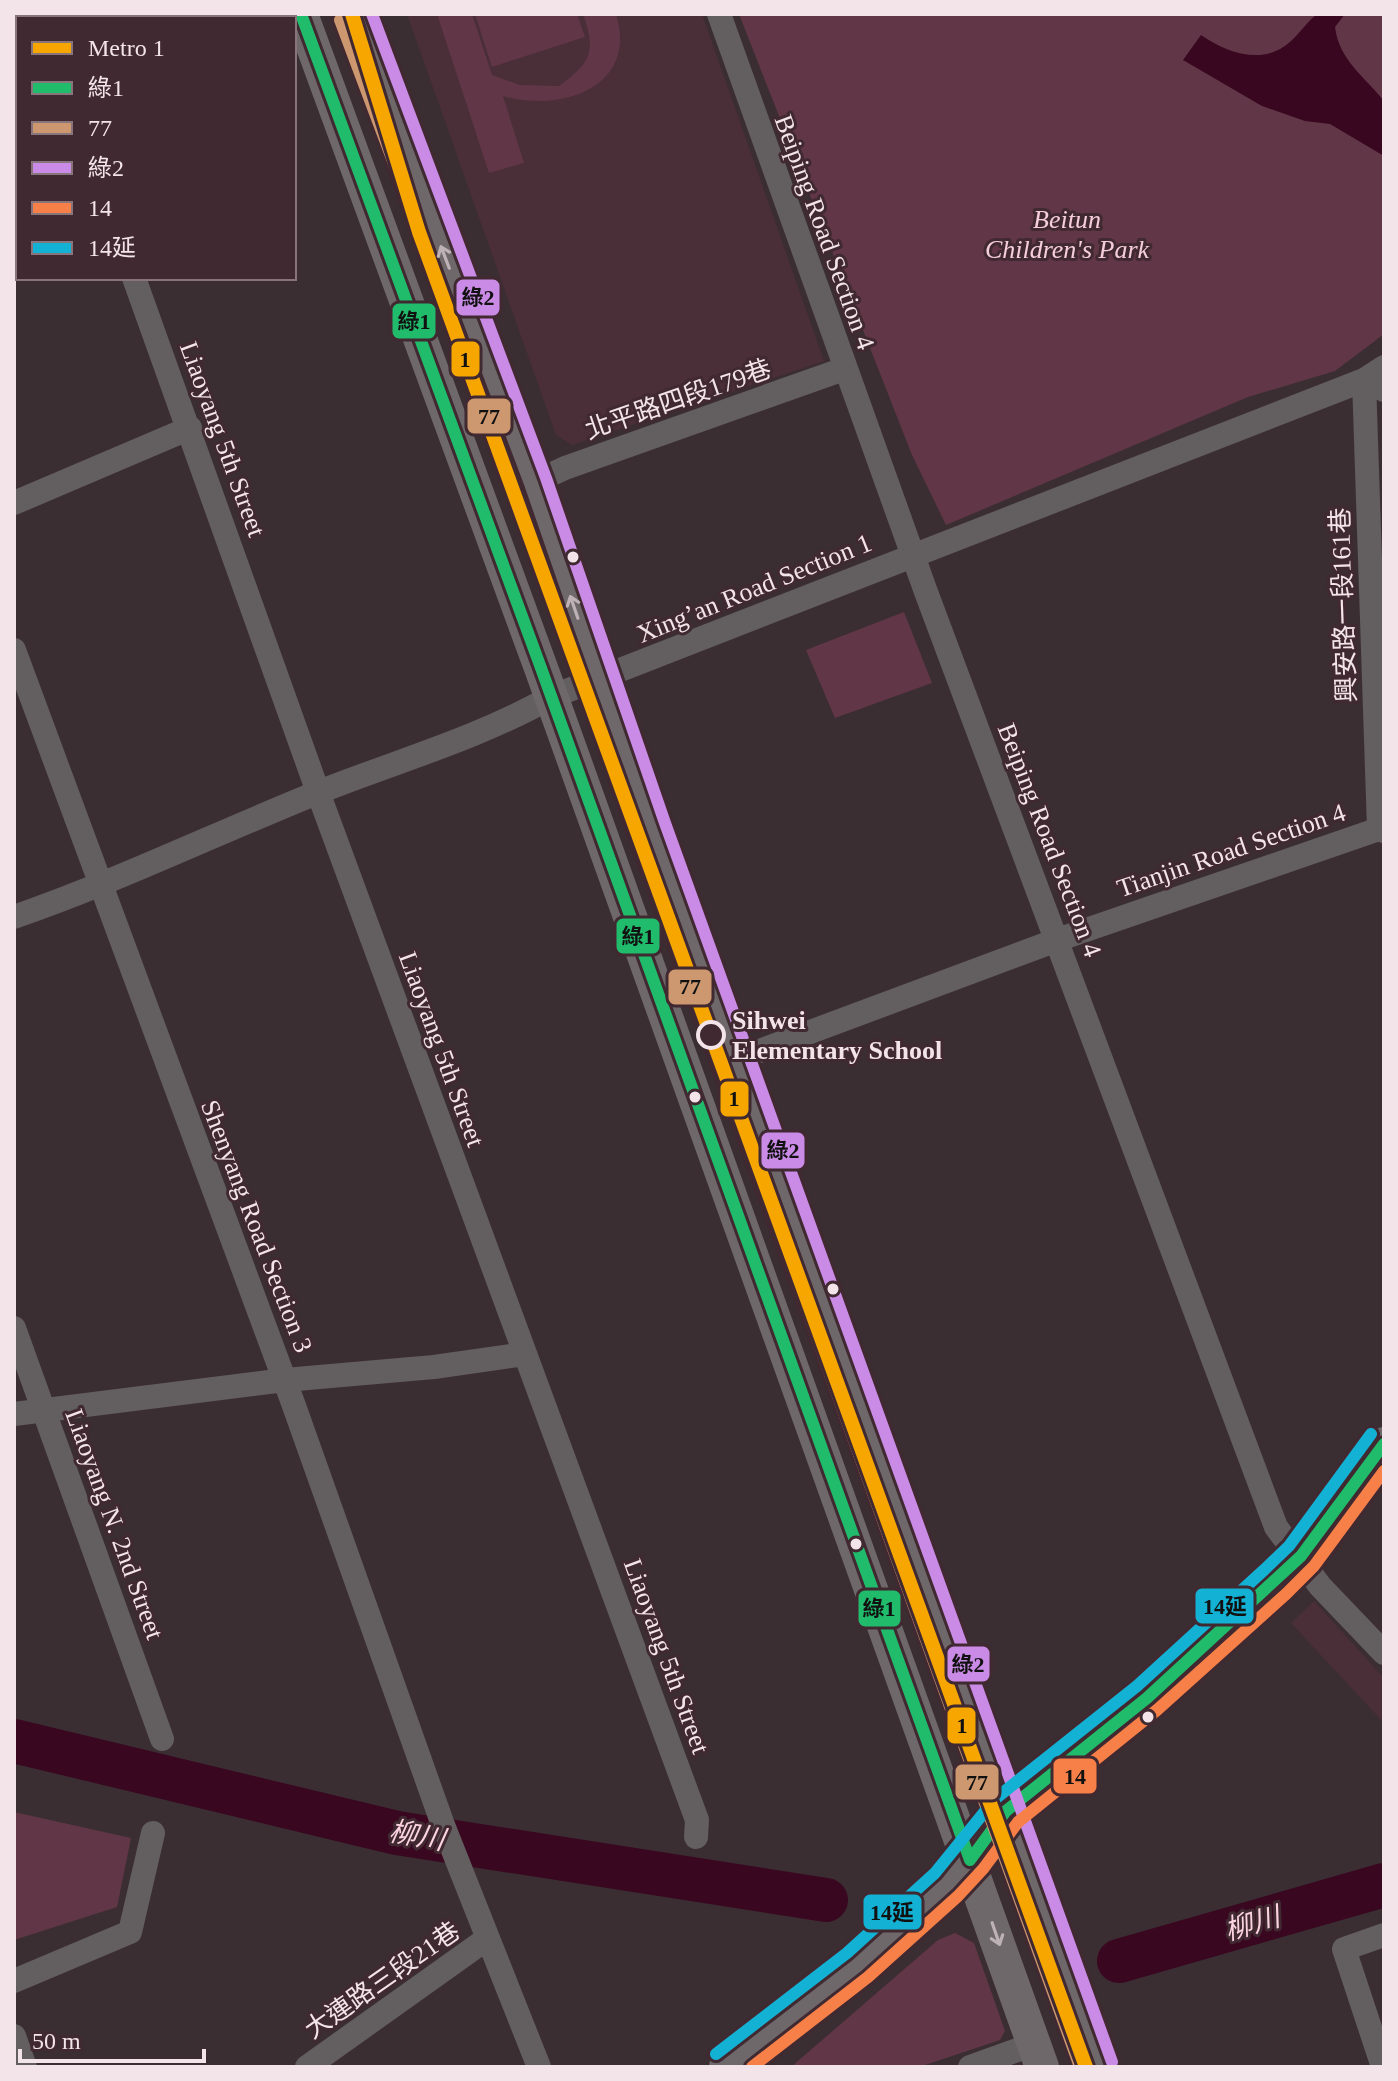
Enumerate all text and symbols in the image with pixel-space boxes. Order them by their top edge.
legend [16,16,296,280]
text: Metro 1 [88,35,165,61]
text: 綠1 [88,75,124,101]
street label: Beiping Road Section 4 [769,111,881,354]
text: 77 [88,115,112,141]
text: 綠2 [88,155,124,181]
text: 14 [88,195,112,221]
park label: Beitun Children's Park [985,205,1150,264]
text: 14延 [88,235,136,261]
one-way arrow [437,246,451,270]
line badge: 綠2 [455,278,501,317]
text: 綠2 [461,285,495,310]
line badge: 綠1 [391,302,437,340]
text: 綠1 [397,309,431,334]
street label: Liaoyang 5th Street [174,338,271,541]
line badge: 1 [450,340,481,378]
text: 1 [460,347,471,372]
street label: 北平路四段179巷 [581,354,775,445]
line badge: 77 [466,397,512,435]
text: 77 [478,404,500,429]
street label: 興安路一段161巷 [1326,507,1361,703]
street label: Xing’an Road Section 1 [633,528,876,649]
unlabelled marker [565,549,581,565]
one-way arrow [565,594,580,619]
street label: Beiping Road Section 4 [992,719,1107,961]
street label: Tianjin Road Section 4 [1113,798,1349,903]
line badge: 綠1 [615,917,661,955]
text: 綠1 [621,924,655,949]
street label: Liaoyang 5th Street [393,948,490,1151]
line badge: 77 [667,968,713,1006]
text: 77 [679,974,701,999]
place label: Sihwei Elementary School [732,1006,942,1065]
marker: Sihwei Elementary School [697,1021,725,1049]
line badge: 1 [719,1080,750,1118]
text: 1 [729,1086,740,1111]
unlabelled marker [687,1089,703,1105]
street label: Shenyang Road Section 3 [195,1096,318,1356]
line badge: 綠2 [760,1131,806,1170]
text: 綠2 [766,1138,800,1163]
unlabelled marker [825,1281,841,1297]
street label: Liaoyang N. 2nd Street [59,1405,170,1644]
unlabelled marker [848,1536,864,1552]
street label: Liaoyang 5th Street [618,1555,715,1758]
line badge: 14延 [1194,1587,1255,1625]
line badge: 綠1 [857,1589,902,1628]
text: 14延 [1203,1594,1247,1619]
text: 綠1 [862,1596,896,1621]
line badge: 綠2 [946,1645,991,1683]
text: 綠2 [951,1652,985,1677]
line badge: 1 [946,1706,977,1745]
unlabelled marker [1140,1709,1156,1725]
text: 1 [957,1713,968,1738]
line badge: 14 [1052,1757,1098,1795]
line badge: 77 [954,1763,1000,1801]
text: 14 [1064,1764,1086,1789]
text: 77 [966,1770,988,1795]
water label: 柳川 [387,1815,450,1856]
line badge: 14延 [862,1893,923,1931]
text: 14延 [870,1900,914,1925]
water label: 柳川 [1221,1900,1286,1946]
street label: 大連路三段21巷 [299,1916,465,2044]
one-way arrow [989,1921,1004,1946]
scale bar [20,2013,204,2063]
text: 50 m [32,2028,81,2054]

